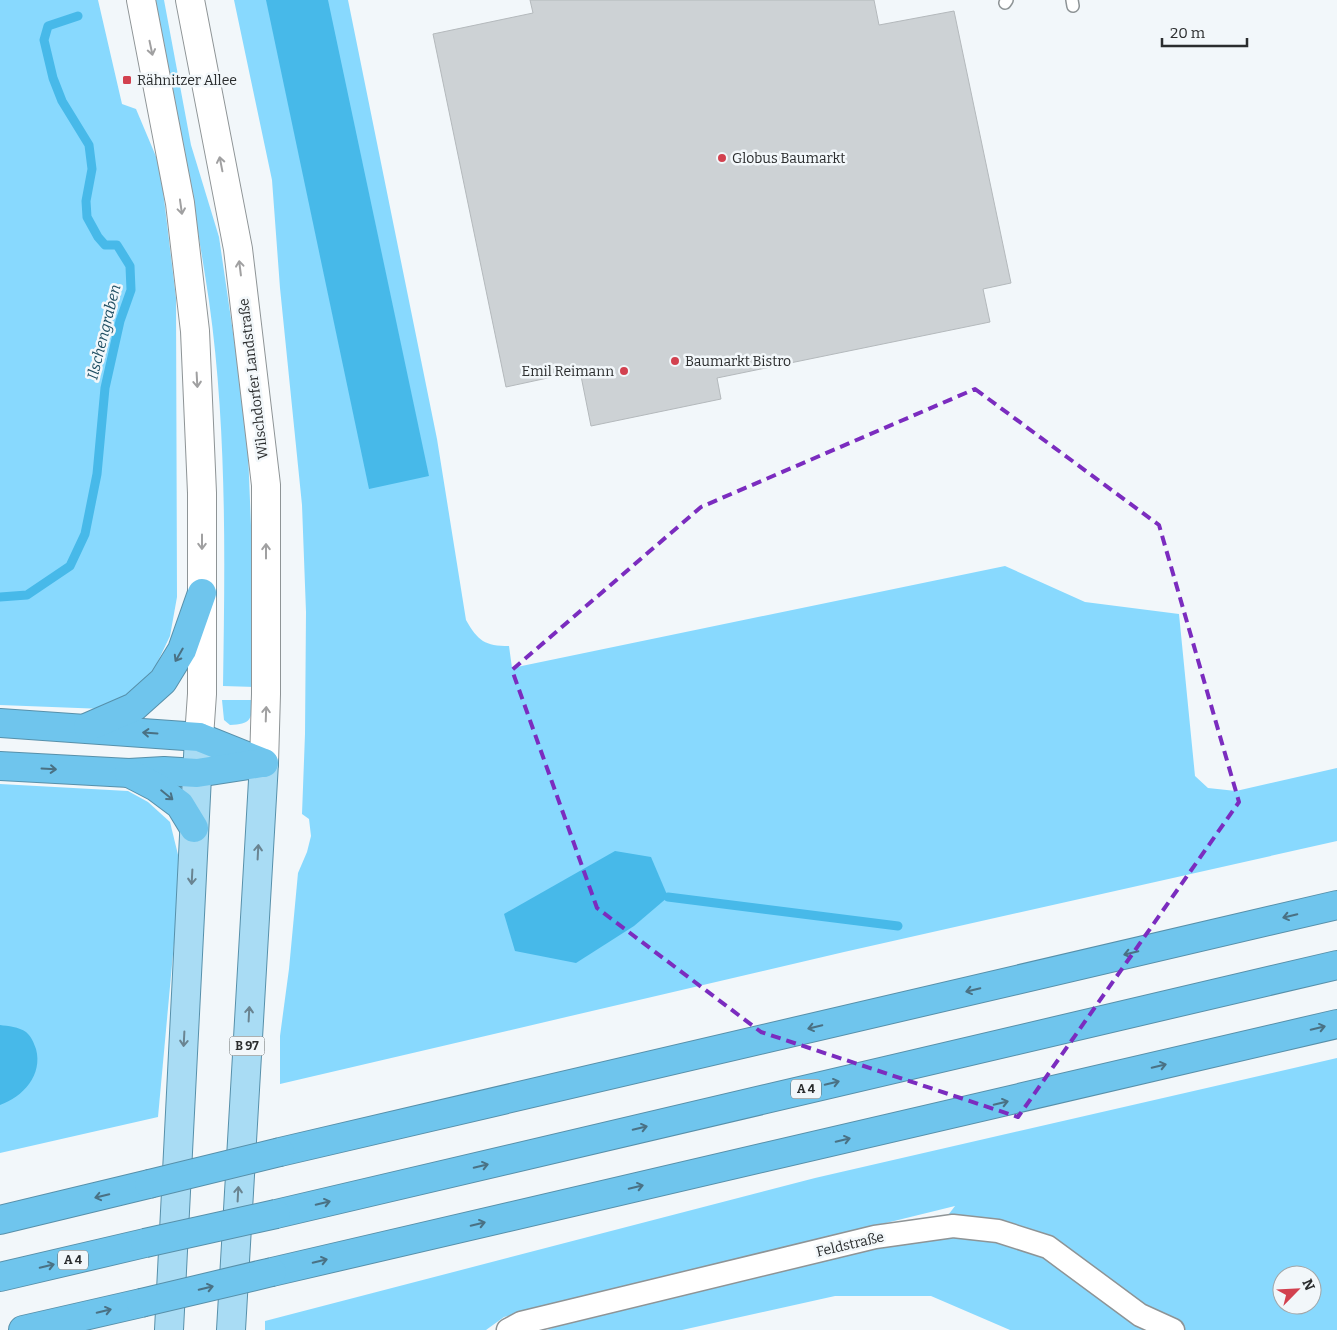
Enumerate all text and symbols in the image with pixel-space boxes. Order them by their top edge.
scale bar [1162,15,1247,47]
text: 20 m [1170,24,1206,42]
one-way arrow [147,39,156,55]
place label: Rähnitzer Allee [137,72,237,89]
marker: Rähnitzer Allee [121,74,133,86]
place label: Globus Baumarkt [732,150,845,167]
marker: Globus Baumarkt [716,152,728,164]
one-way arrow [216,157,226,173]
one-way arrow [176,199,186,215]
one-way arrow [235,260,245,276]
water label: Ilschengraben [83,283,125,381]
street label: Wilschdorfer Landstraße [235,297,272,460]
place label: Baumarkt Bistro [685,353,791,370]
marker: Baumarkt Bistro [669,355,681,367]
place label: Emil Reimann [522,363,614,380]
marker: Emil Reimann [618,365,630,377]
one-way arrow [192,372,202,388]
one-way arrow [197,534,207,550]
one-way arrow [261,544,271,560]
one-way arrow [174,648,184,663]
one-way arrow [261,706,270,722]
one-way arrow [143,729,159,738]
one-way arrow [40,764,56,774]
one-way arrow [160,790,173,801]
one-way arrow [253,844,262,860]
one-way arrow [187,868,197,885]
one-way arrow [1282,912,1298,921]
one-way arrow [1124,949,1140,958]
one-way arrow [966,986,982,995]
one-way arrow [244,1007,253,1023]
one-way arrow [807,1023,823,1032]
one-way arrow [1309,1023,1325,1032]
one-way arrow [179,1031,188,1047]
road number: B 97 [230,1036,264,1056]
one-way arrow [1151,1061,1167,1070]
one-way arrow [823,1078,839,1087]
road number: A 4 [791,1080,821,1098]
one-way arrow [993,1098,1009,1107]
one-way arrow [631,1123,647,1132]
one-way arrow [835,1135,851,1144]
one-way arrow [473,1161,489,1170]
one-way arrow [628,1182,644,1191]
one-way arrow [234,1186,243,1202]
one-way arrow [94,1192,110,1201]
one-way arrow [315,1198,331,1207]
one-way arrow [470,1219,486,1228]
street label: Feldstraße [815,1228,886,1261]
road number: A 4 [58,1250,88,1270]
one-way arrow [311,1256,327,1265]
one-way arrow [39,1261,55,1270]
north arrow [1272,1265,1322,1315]
text: N [1298,1277,1318,1293]
one-way arrow [197,1283,213,1292]
one-way arrow [95,1306,111,1315]

